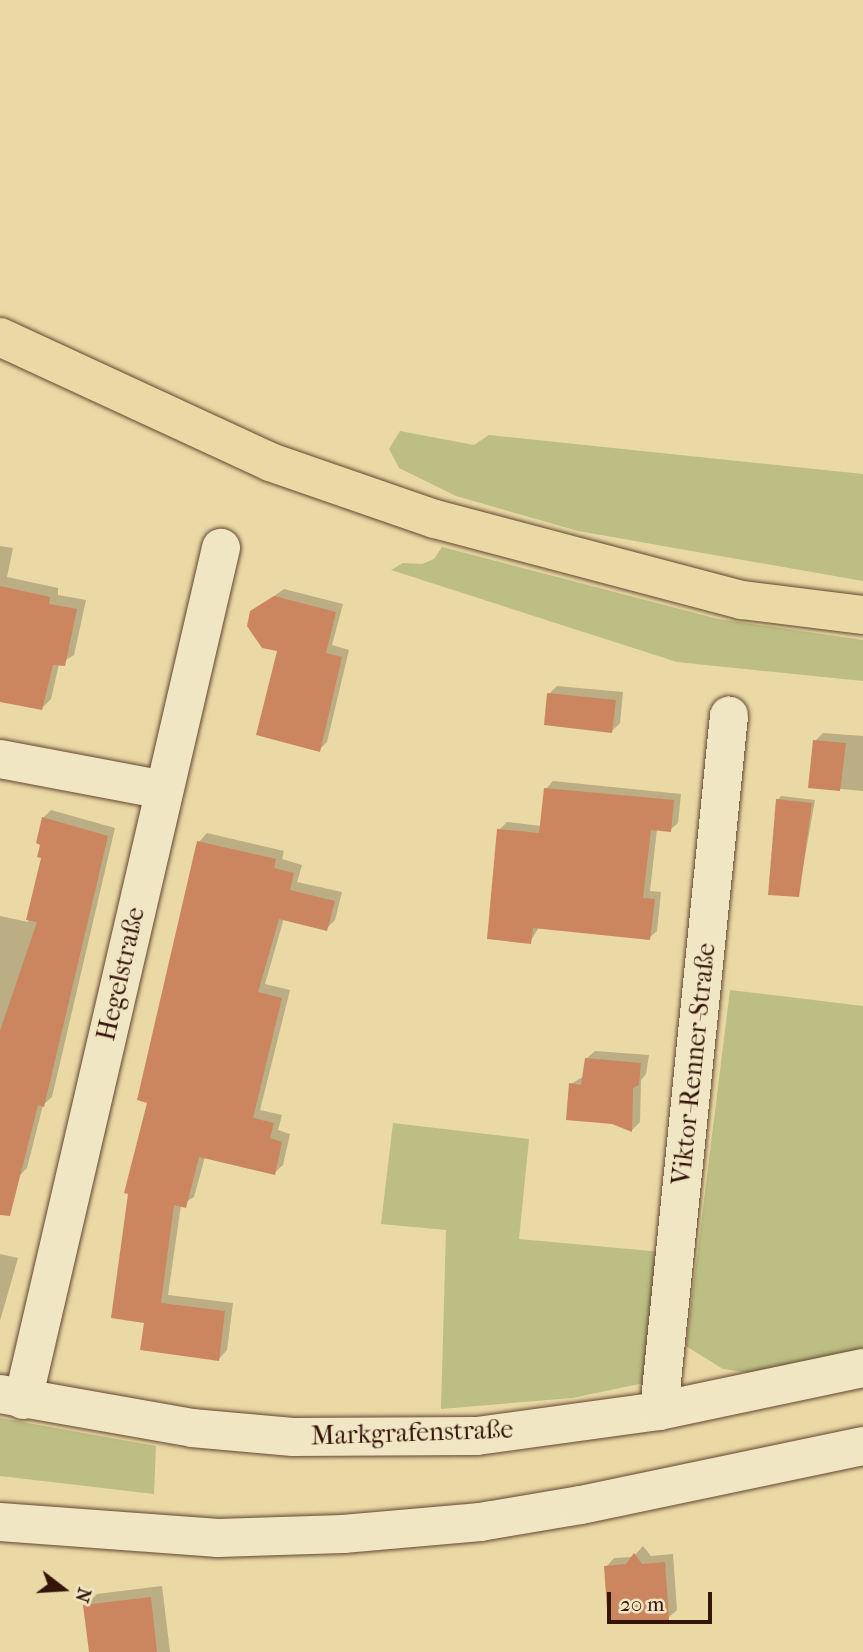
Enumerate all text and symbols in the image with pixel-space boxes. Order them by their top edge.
street label: Hegelstraße [90,904,152,1044]
street label: Viktor-Renner-Straße [666,942,722,1186]
street label: Markgrafenstraße [310,1414,514,1452]
north arrow [28,1554,98,1624]
scale bar [611,1578,716,1622]
text: N [70,1585,96,1605]
text: 20 m [620,1592,664,1616]

